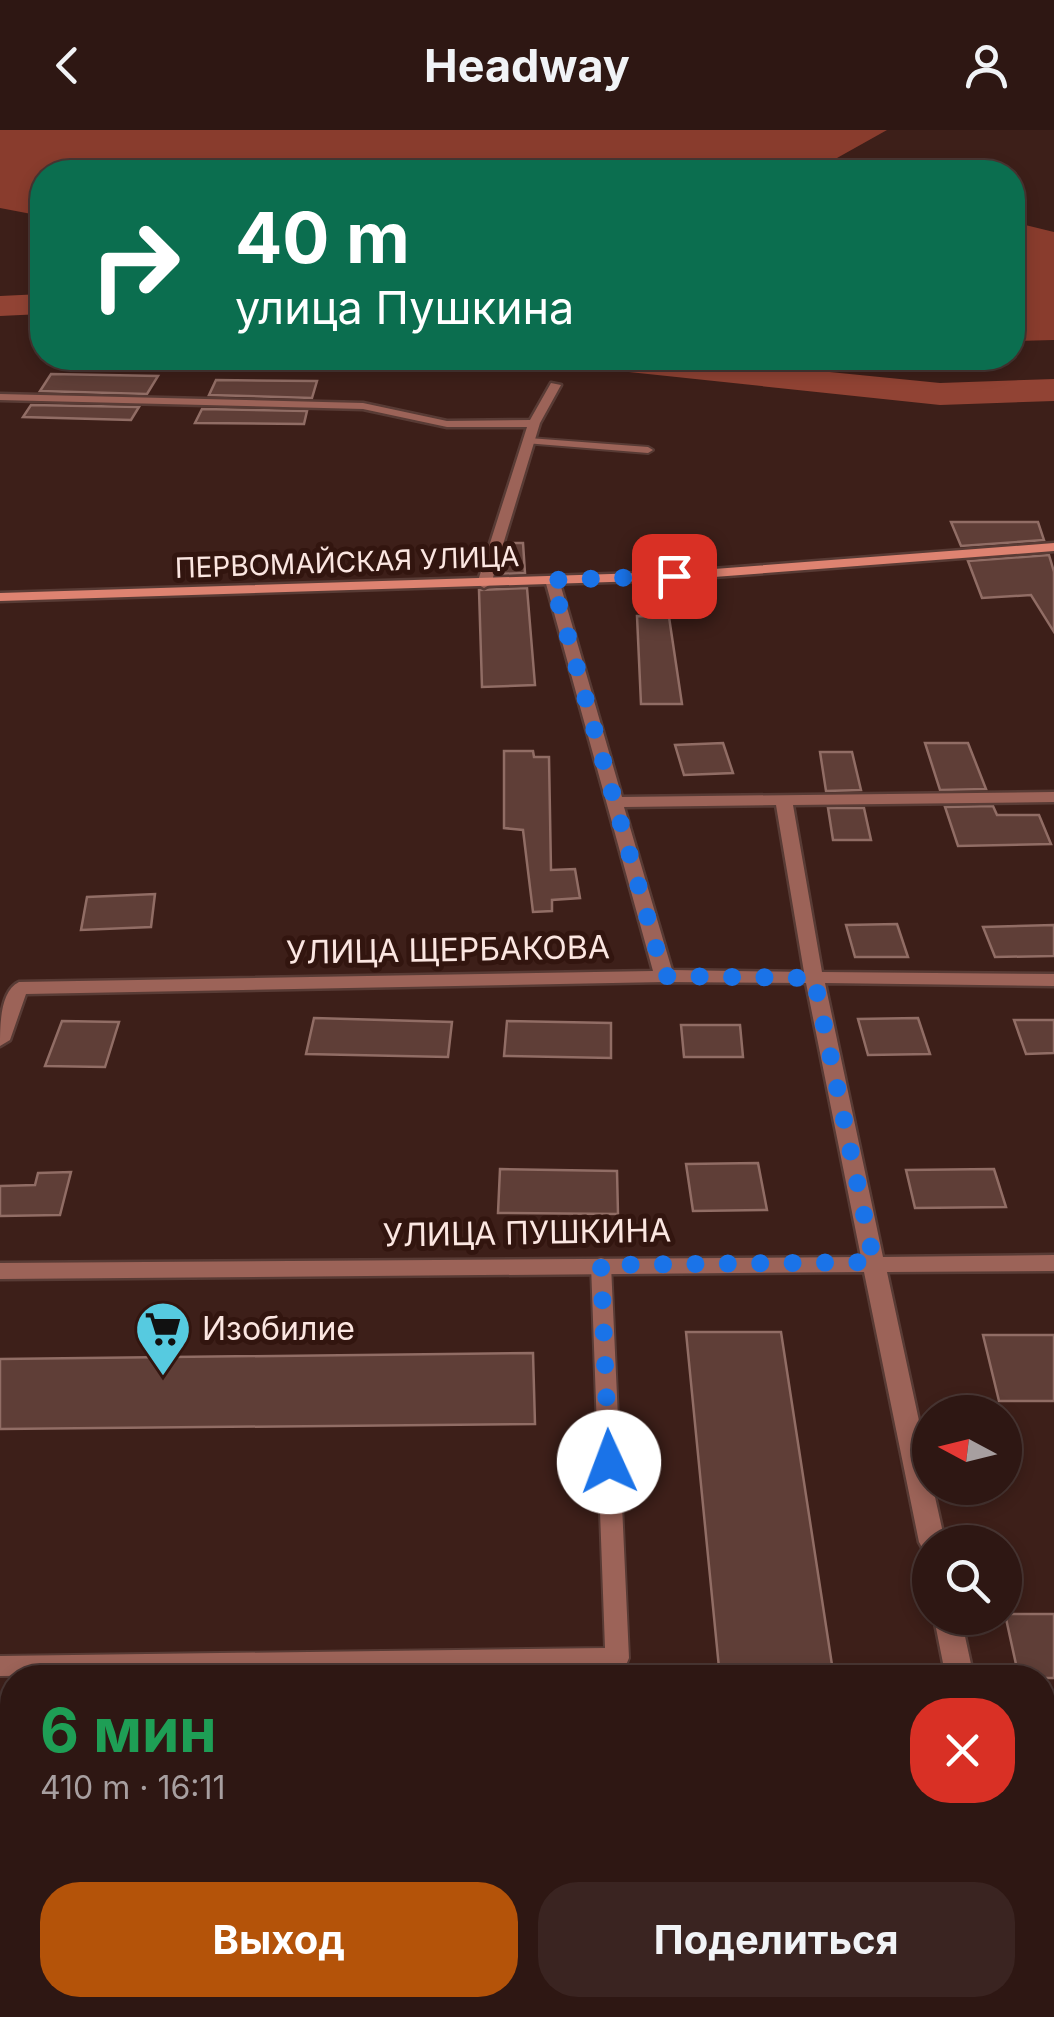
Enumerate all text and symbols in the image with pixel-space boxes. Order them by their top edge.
icon: back [40,38,95,93]
text: Headway [424,38,630,93]
icon: person [959,38,1014,93]
text: 40 m [235,195,410,280]
icon: right [70,200,200,330]
text: улица Пушкина [235,280,574,335]
pin [632,534,717,619]
street label: ПЕРВОМАЙСКАЯ УЛИЦА [174,538,520,585]
icon: arrive [647,549,702,604]
street label: УЛИЦА ЩЕРБАКОВА [286,927,610,972]
street label: УЛИЦА ПУШКИНА [383,1210,671,1255]
supermarket icon: Изобилие [133,1299,193,1378]
place label: Изобилие [202,1309,355,1348]
north arrow [912,1395,1022,1505]
map controls [912,1395,1022,1635]
position arrow [557,1410,661,1514]
button: search [912,1525,1022,1635]
text: 6 мин [40,1694,217,1766]
button: close [910,1698,1015,1803]
text: 410 m · 16:11 [40,1768,226,1807]
button: Выход [40,1882,518,1997]
button: Поделиться [538,1882,1015,1997]

